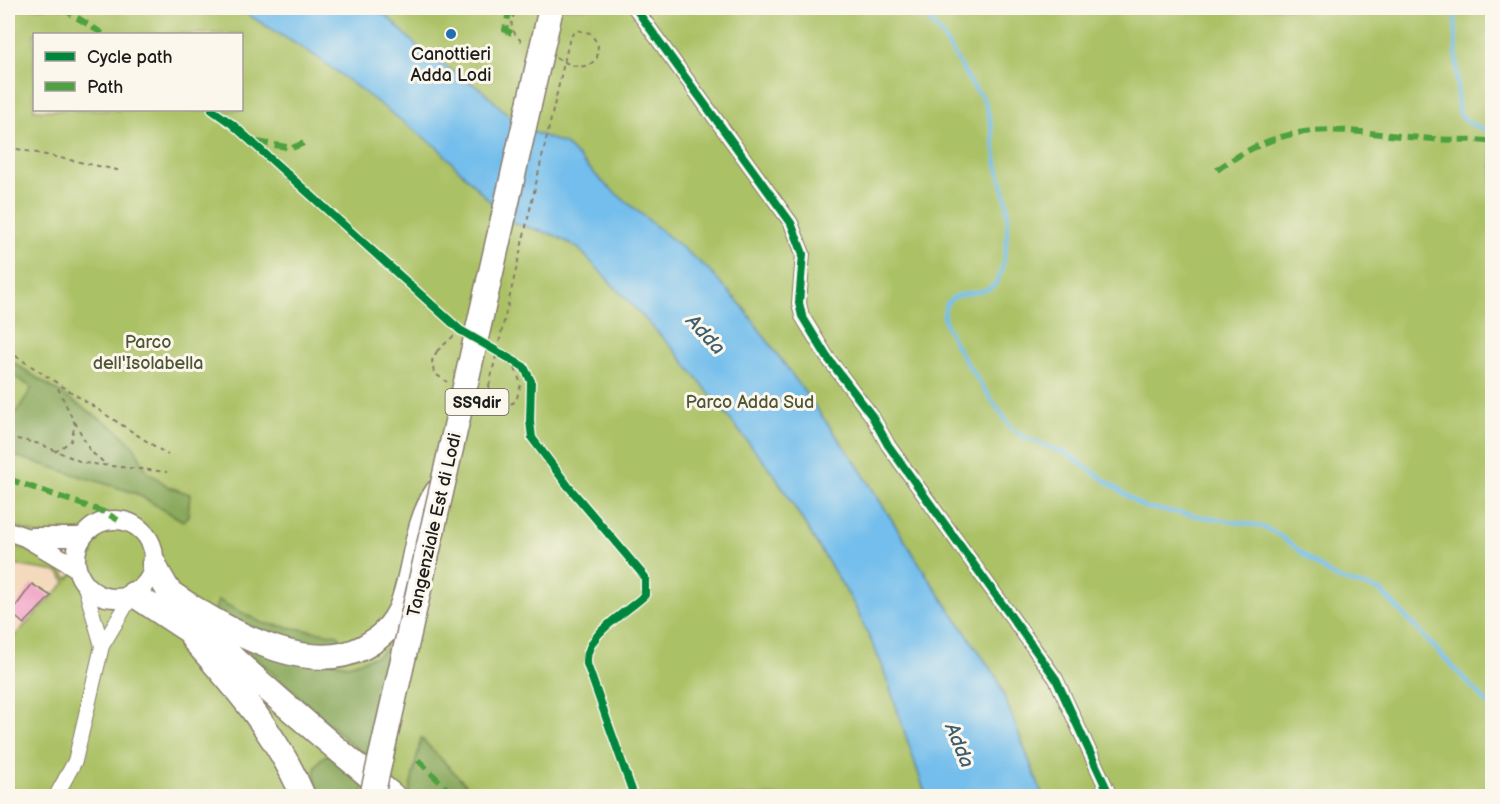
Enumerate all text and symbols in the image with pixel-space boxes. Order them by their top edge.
marker: Canottieri Adda Lodi [444,27,458,41]
legend [33,33,243,111]
place label: Canottieri Adda Lodi [411,44,491,86]
text: Cycle path [87,47,173,68]
text: Path [87,77,123,98]
water label: Adda [680,309,730,360]
park label: Parco dell'Isolabella [93,332,203,374]
road number: SS9dir [446,389,508,415]
park label: Parco Adda Sud [686,392,814,413]
street label: Tangenziale Est di Lodi [403,431,466,619]
water label: Adda [939,719,979,771]

